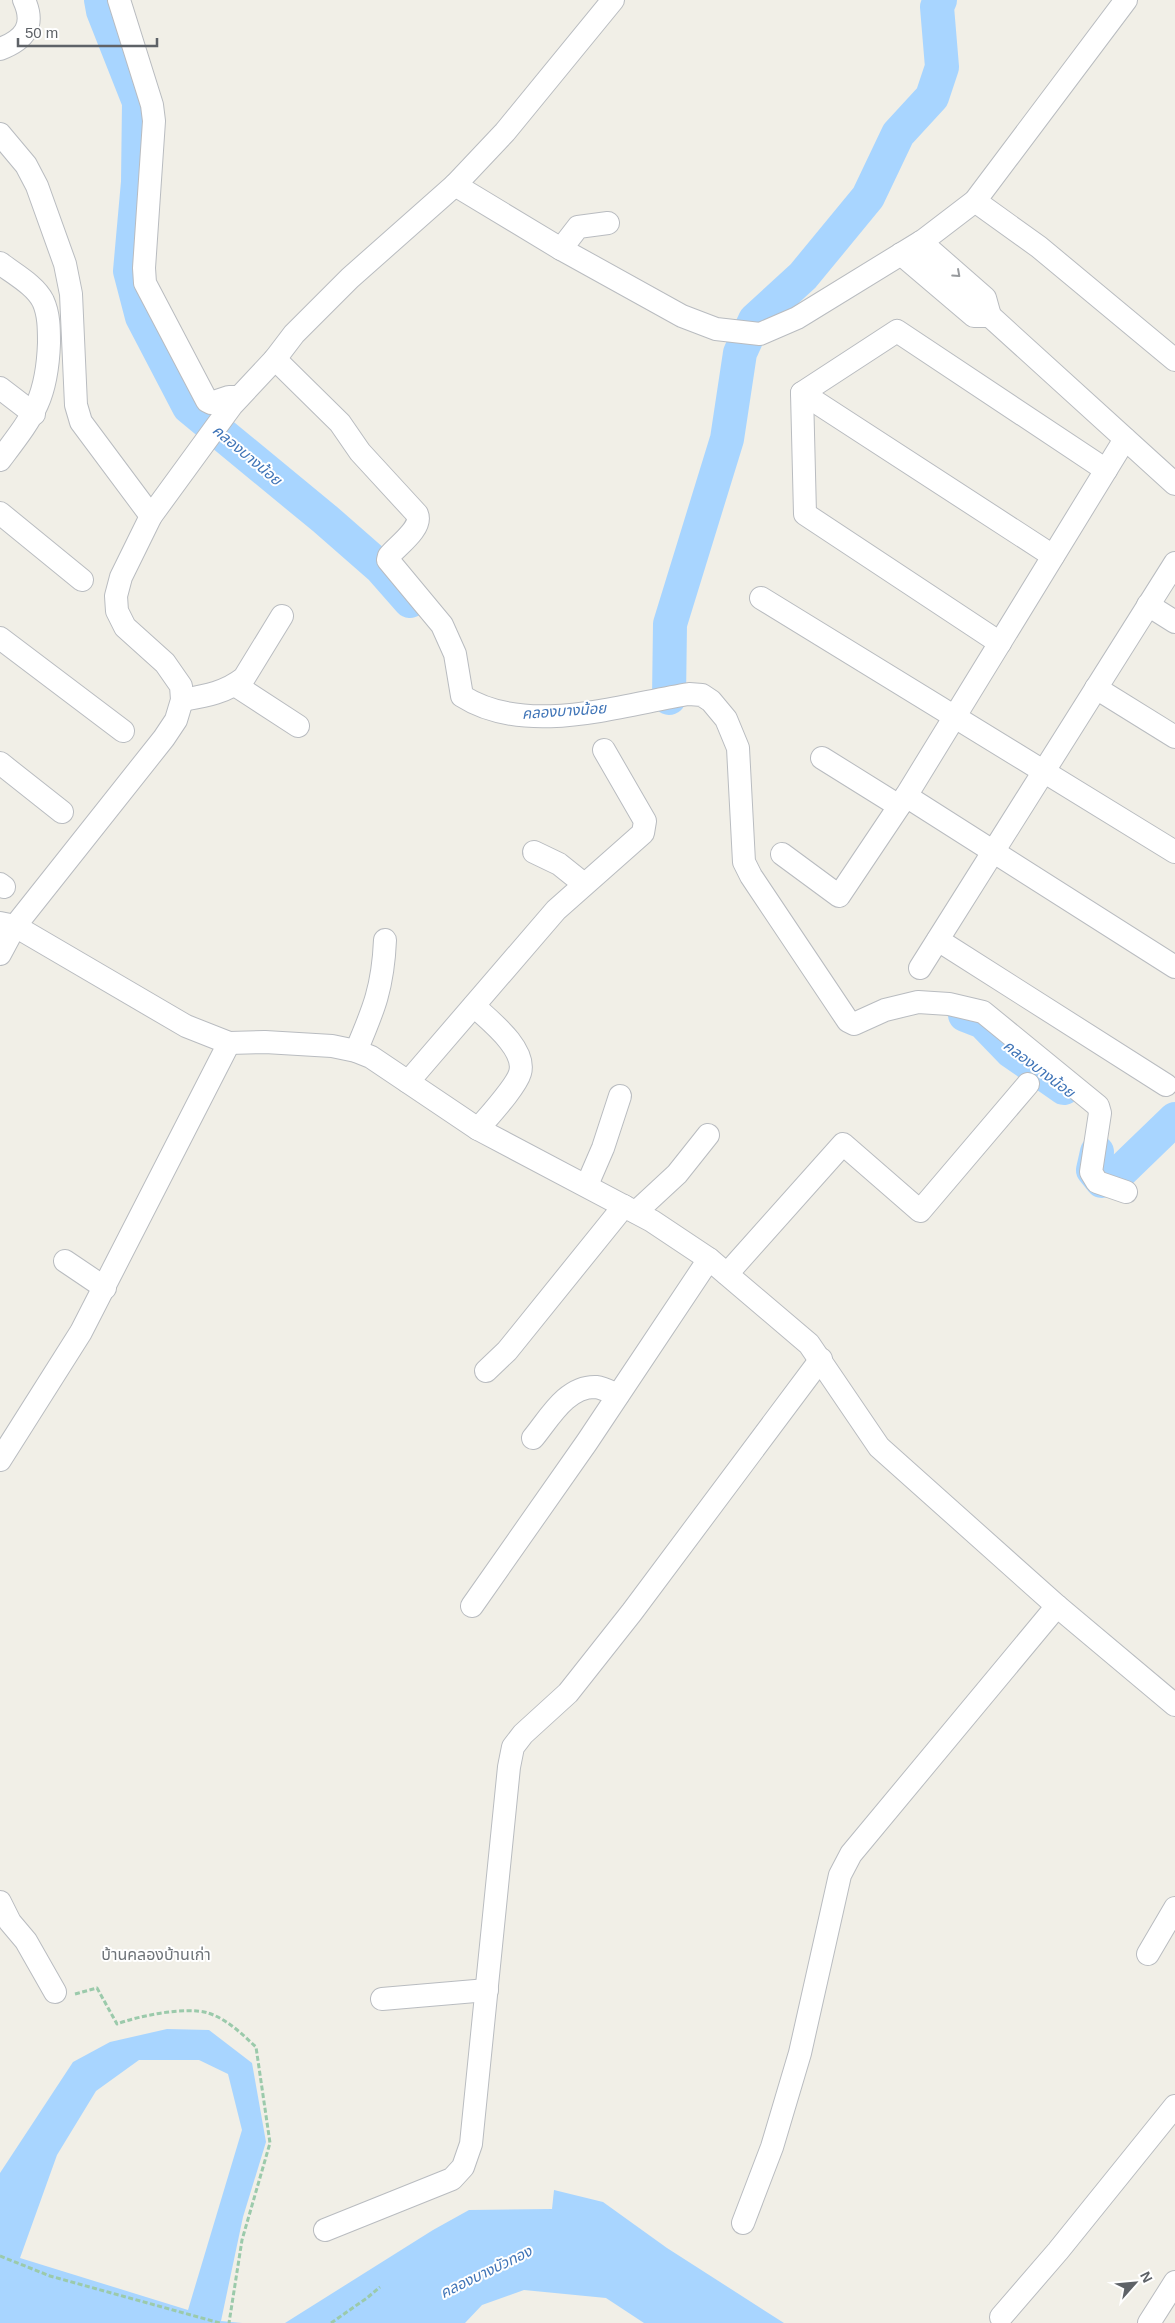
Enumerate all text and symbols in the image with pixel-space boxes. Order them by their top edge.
scale bar [18,15,156,47]
text: 50 m [25,24,58,41]
one-way arrow [952,268,961,277]
water label: คลองบางน้อย [210,421,286,489]
water label: คลองบางน้อย [521,699,608,722]
water label: คลองบางน้อย [1000,1036,1079,1101]
district label: บ้านคลองบ้านเก่า [101,1946,211,1963]
water label: คลองบางบัวทอง [437,2242,535,2301]
north arrow [1110,2258,1160,2308]
text: N [1137,2269,1156,2285]

